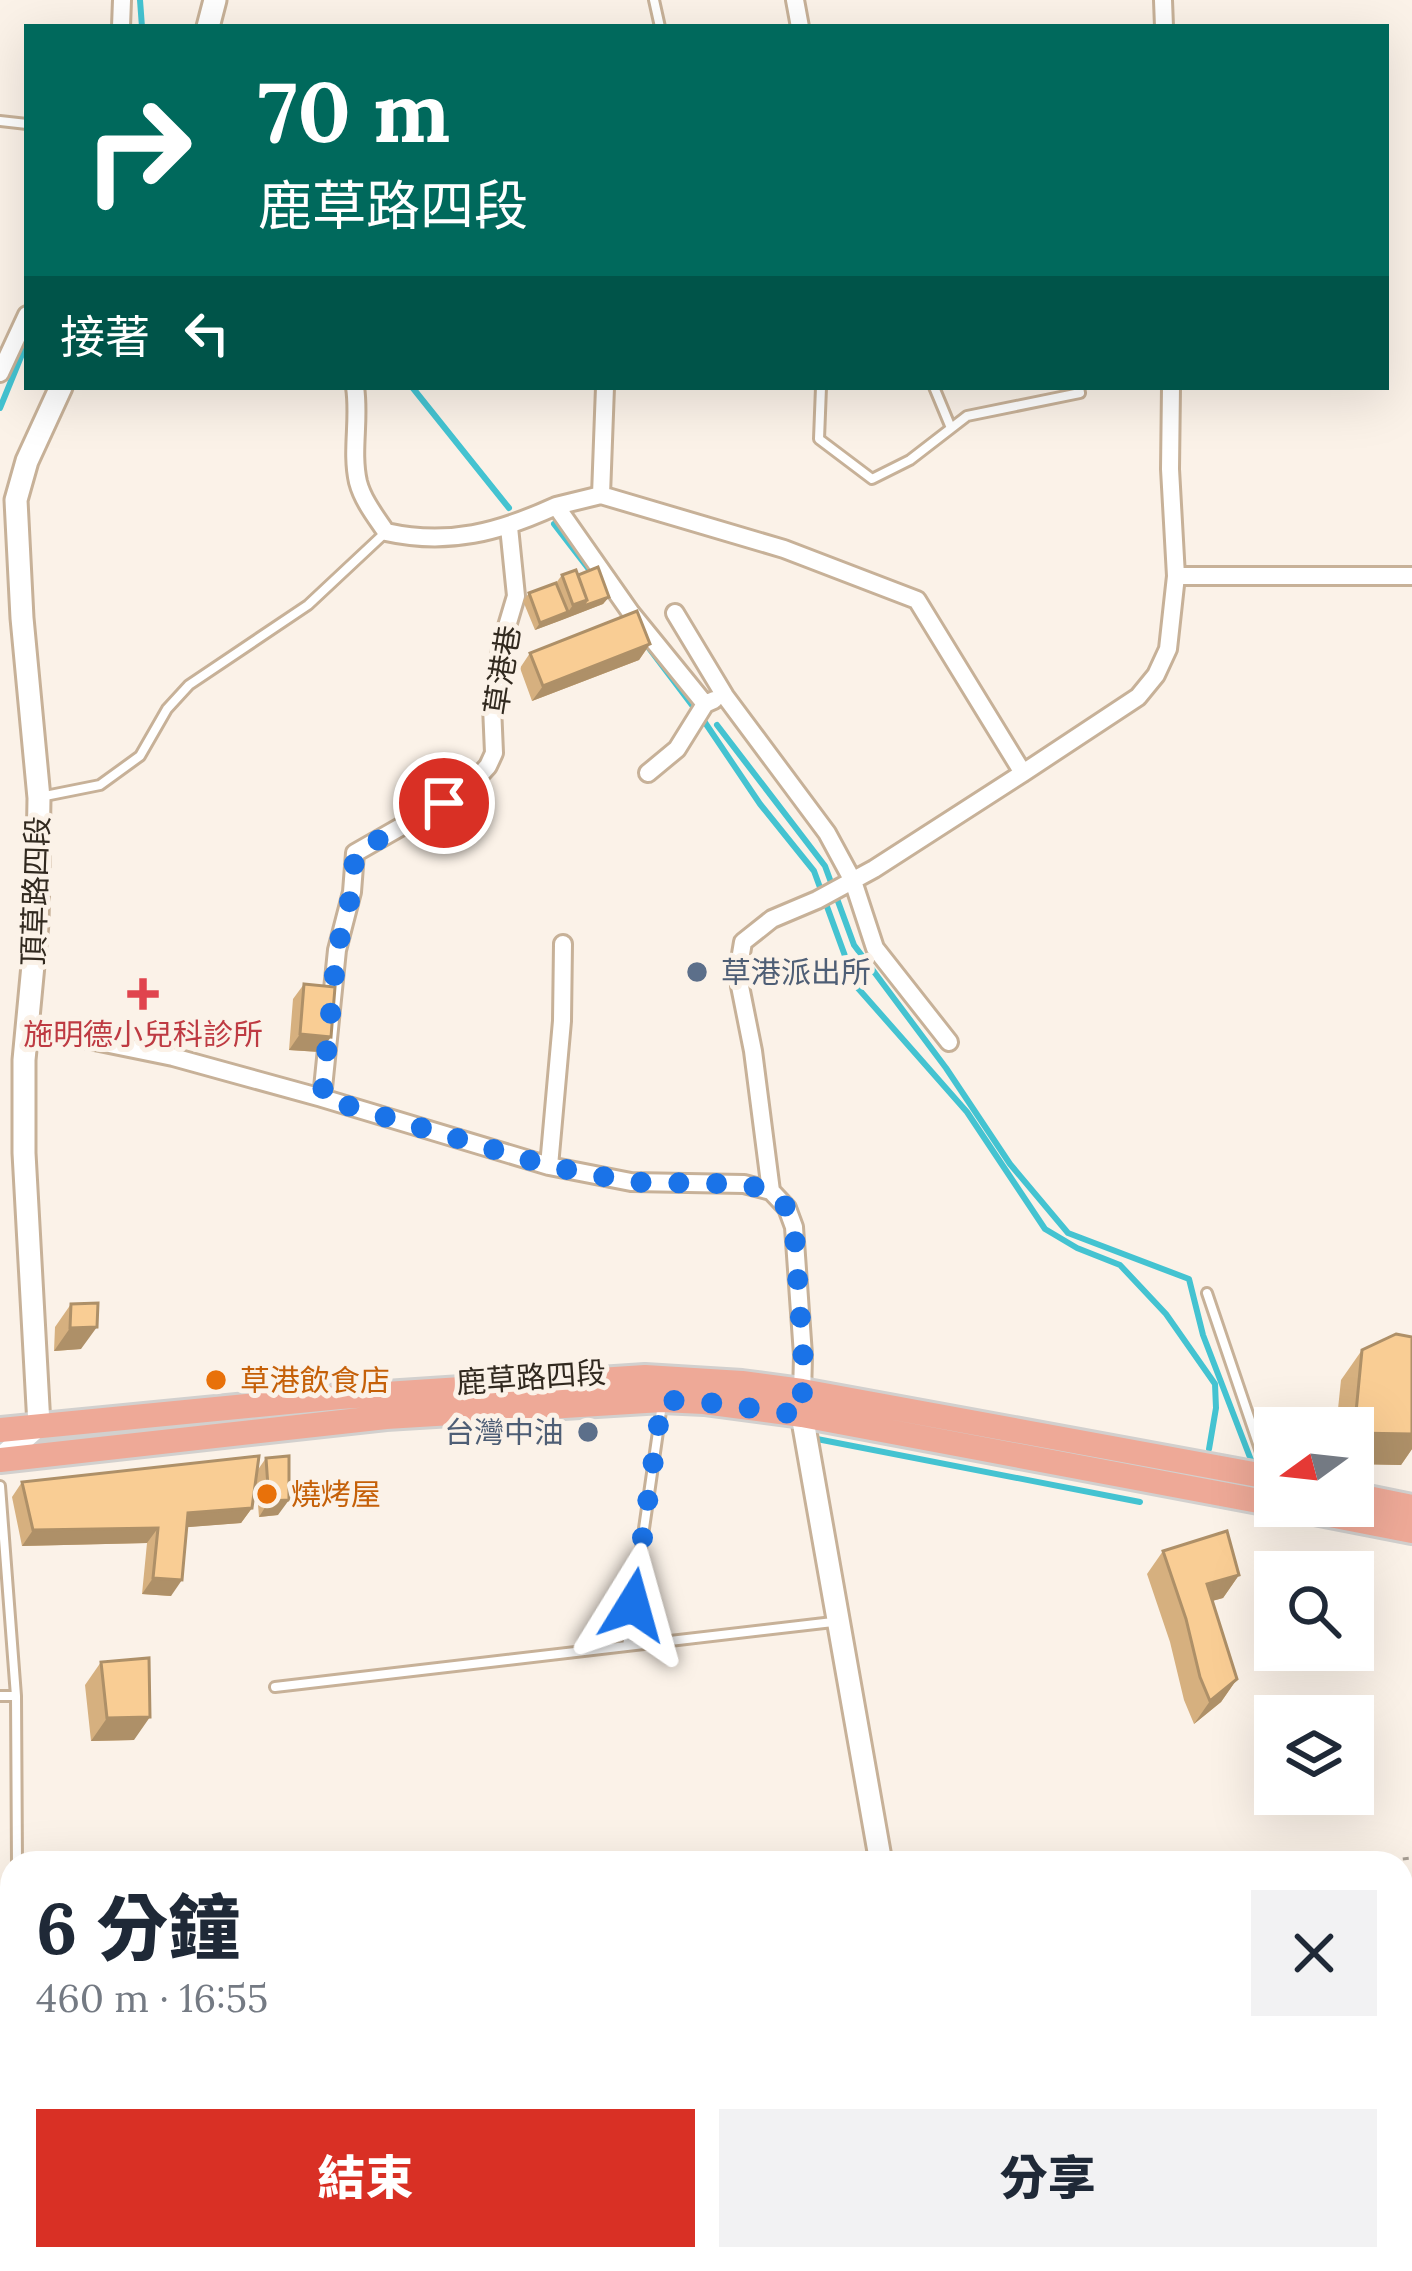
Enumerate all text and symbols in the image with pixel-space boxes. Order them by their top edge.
text: 70 m [258,57,450,165]
icon: right [60,72,216,228]
text: 鹿草路四段 [258,171,528,240]
icon: left [174,300,240,366]
text: 接著 [60,308,150,365]
street label: 草港巷 [476,623,528,717]
pin [393,752,495,854]
icon: arrive [411,770,477,836]
street label: 頂草路四段 [13,815,57,967]
place label: 草港派出所 [721,953,871,991]
marker: 草港派出所 [684,959,710,985]
marker: 施明德小兒科診所 [127,978,159,1010]
place label: 施明德小兒科診所 [23,1015,263,1053]
street label: 鹿草路四段 [455,1353,607,1401]
place label: 草港飲食店 [240,1361,390,1399]
marker: 草港飲食店 [203,1367,229,1393]
north arrow [1254,1407,1374,1527]
map controls [1254,1407,1374,1815]
place label: 台灣中油 [444,1413,564,1451]
marker: 台灣中油 [575,1419,601,1445]
place label: 燒烤屋 [291,1475,381,1513]
marker: 燒烤屋 [254,1481,280,1507]
position arrow [570,1542,696,1668]
button: search [1254,1551,1374,1671]
button: layers [1254,1695,1374,1815]
text: 6 分鐘 [36,1882,240,1974]
button: close [1251,1890,1377,2016]
text: 460 m · 16:55 [36,1973,268,2023]
button: 結束 [36,2109,695,2247]
button: 分享 [719,2109,1377,2247]

